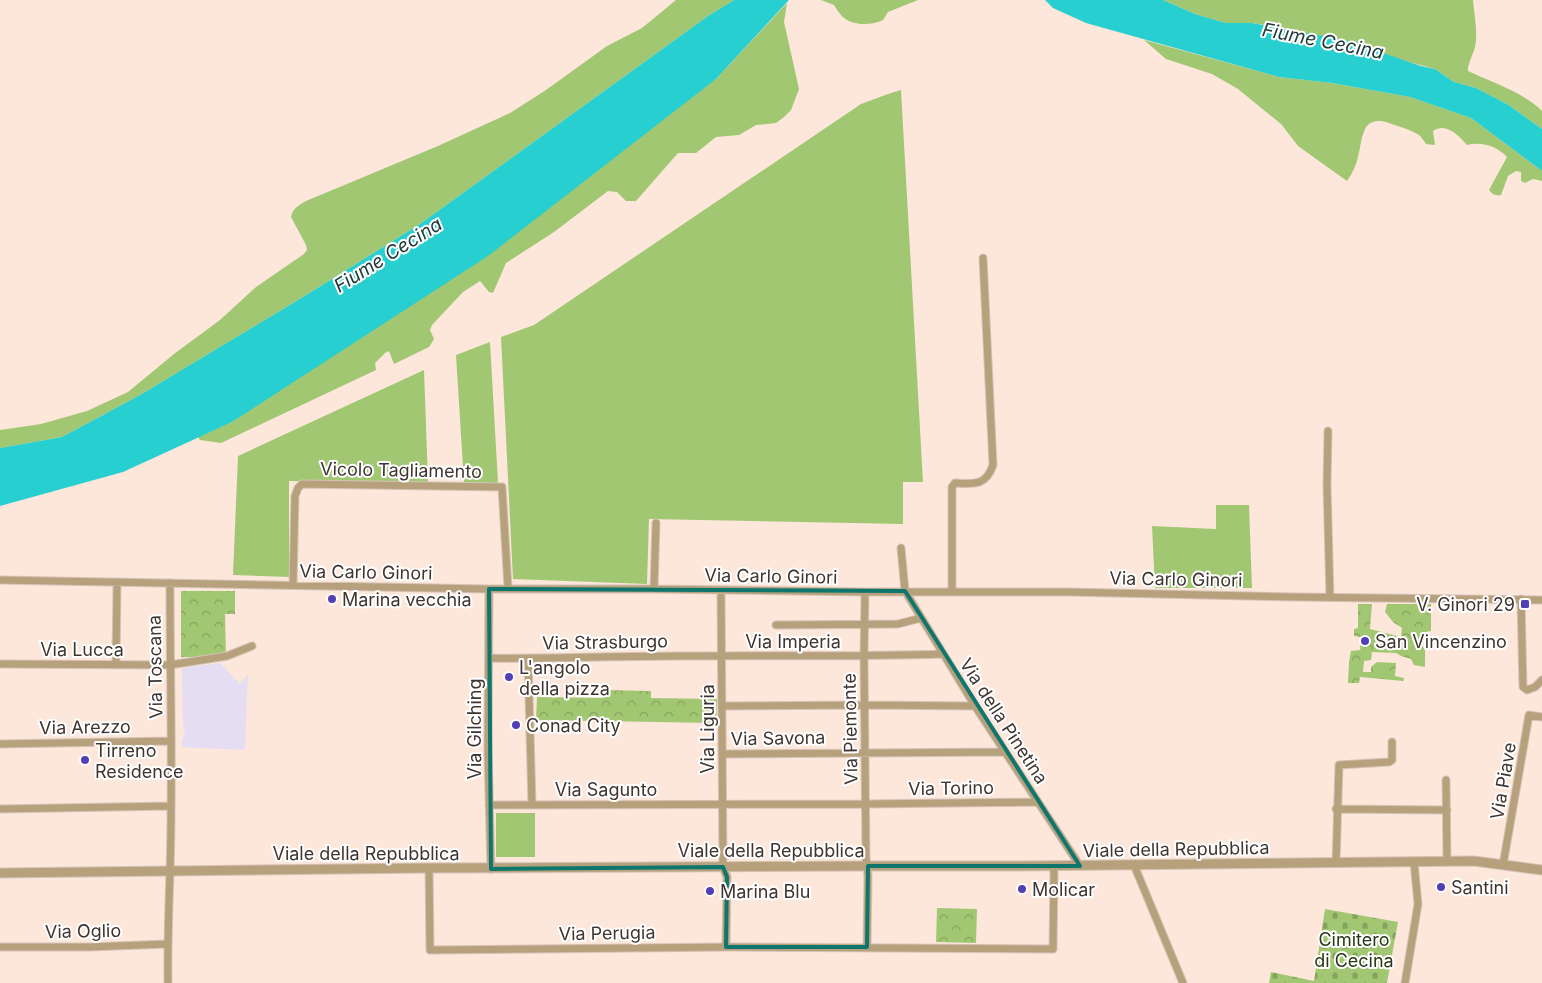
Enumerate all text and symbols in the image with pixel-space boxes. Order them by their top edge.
water label: Fiume Cecina [1260,18,1386,64]
water label: Fiume Cecina [330,212,447,297]
street label: Vicolo Tagliamento [320,458,482,482]
street label: Via Carlo Ginori [299,560,433,584]
street label: Via Carlo Ginori [704,564,838,588]
street label: Via Carlo Ginori [1109,567,1243,591]
place label: Marina vecchia [342,589,472,610]
marker: Marina vecchia [326,593,338,605]
place label: V. Ginori 29 [1416,594,1515,615]
marker: V. Ginori 29 [1519,598,1531,610]
street label: Via Toscana [144,615,166,719]
street label: Via Strasburgo [542,630,668,654]
street label: Via Imperia [745,631,841,652]
place label: San Vincenzino [1375,631,1507,652]
marker: San Vincenzino [1359,635,1371,647]
street label: Via Lucca [40,639,124,660]
street label: Via della Pinetina [956,654,1052,788]
place label: L'angolo della pizza [519,657,610,699]
marker: L'angolo della pizza [503,671,515,683]
street label: Via Piemonte [839,673,861,785]
street label: Via Gilching [464,678,485,780]
street label: Via Liguria [697,684,718,774]
place label: Conad City [526,715,621,736]
street label: Via Arezzo [39,716,131,738]
marker: Conad City [510,719,522,731]
street label: Via Savona [731,727,825,749]
place label: Tirreno Residence [95,740,184,782]
street label: Via Piave [1486,741,1520,821]
marker: Tirreno Residence [79,754,91,766]
street label: Via Torino [908,777,994,799]
street label: Via Sagunto [555,779,657,800]
street label: Viale della Repubblica [1082,837,1270,861]
street label: Viale della Repubblica [677,840,865,861]
street label: Viale della Repubblica [272,843,460,864]
place label: Santini [1451,877,1509,898]
place label: Molicar [1032,879,1095,900]
place label: Marina Blu [720,881,810,902]
marker: Santini [1435,881,1447,893]
marker: Molicar [1016,883,1028,895]
marker: Marina Blu [704,885,716,897]
street label: Via Oglio [45,920,121,942]
street label: Via Perugia [558,922,656,944]
park label: Cimitero di Cecina [1314,929,1394,971]

